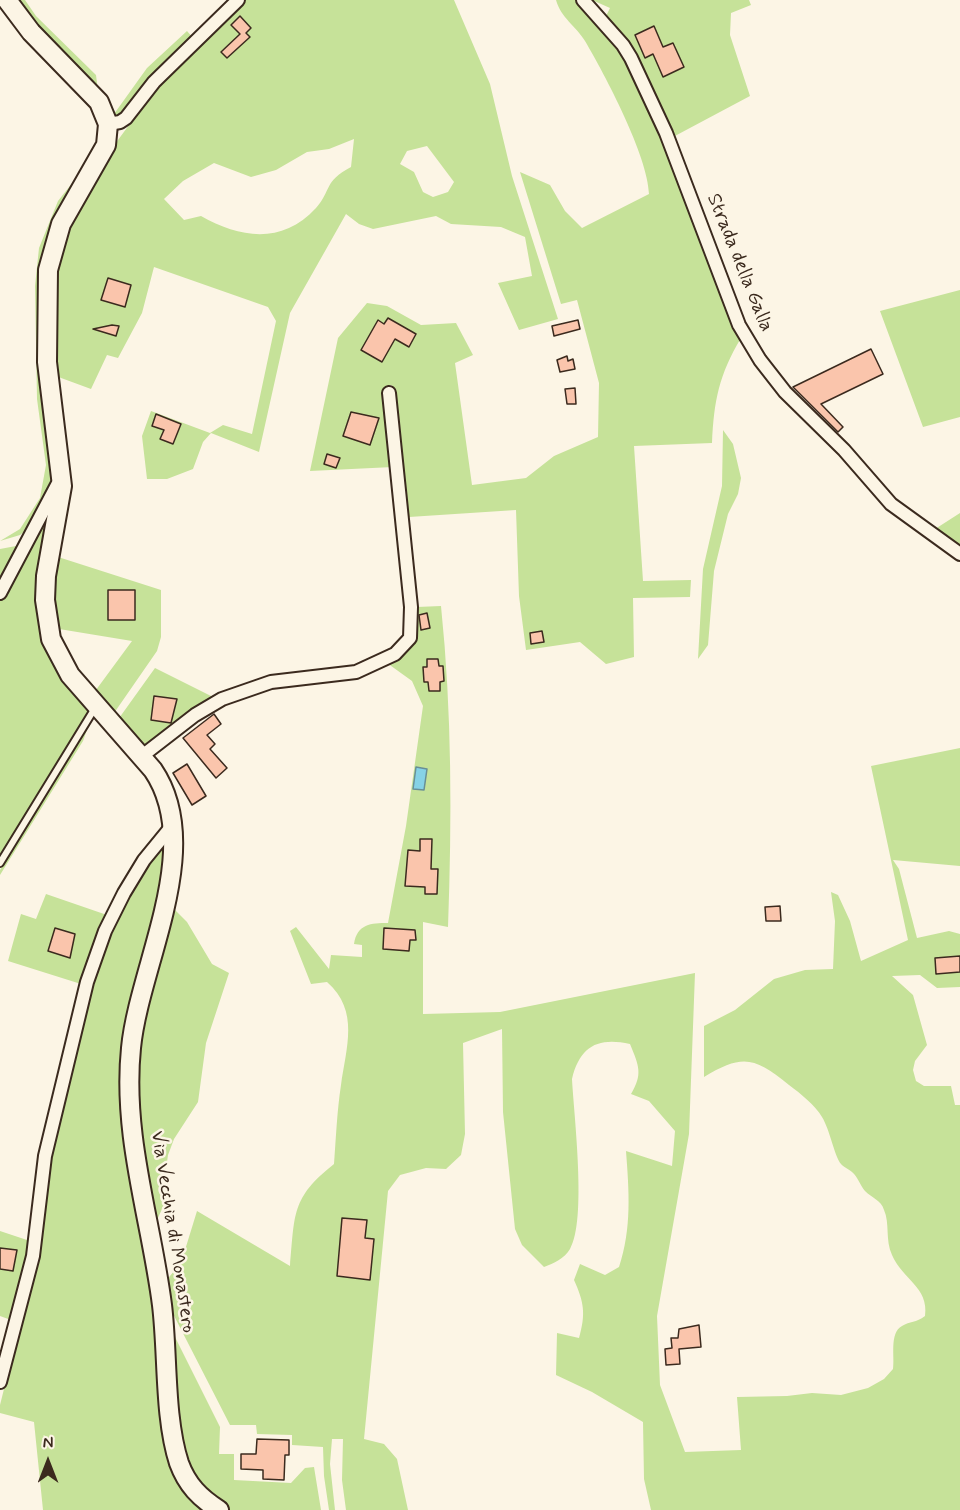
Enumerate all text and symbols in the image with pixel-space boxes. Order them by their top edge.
street label: Strada della Galla [700,190,778,336]
street label: Via Vecchia di Monastero [144,1129,200,1335]
north arrow [18,1432,78,1492]
text: N [43,1433,53,1454]

